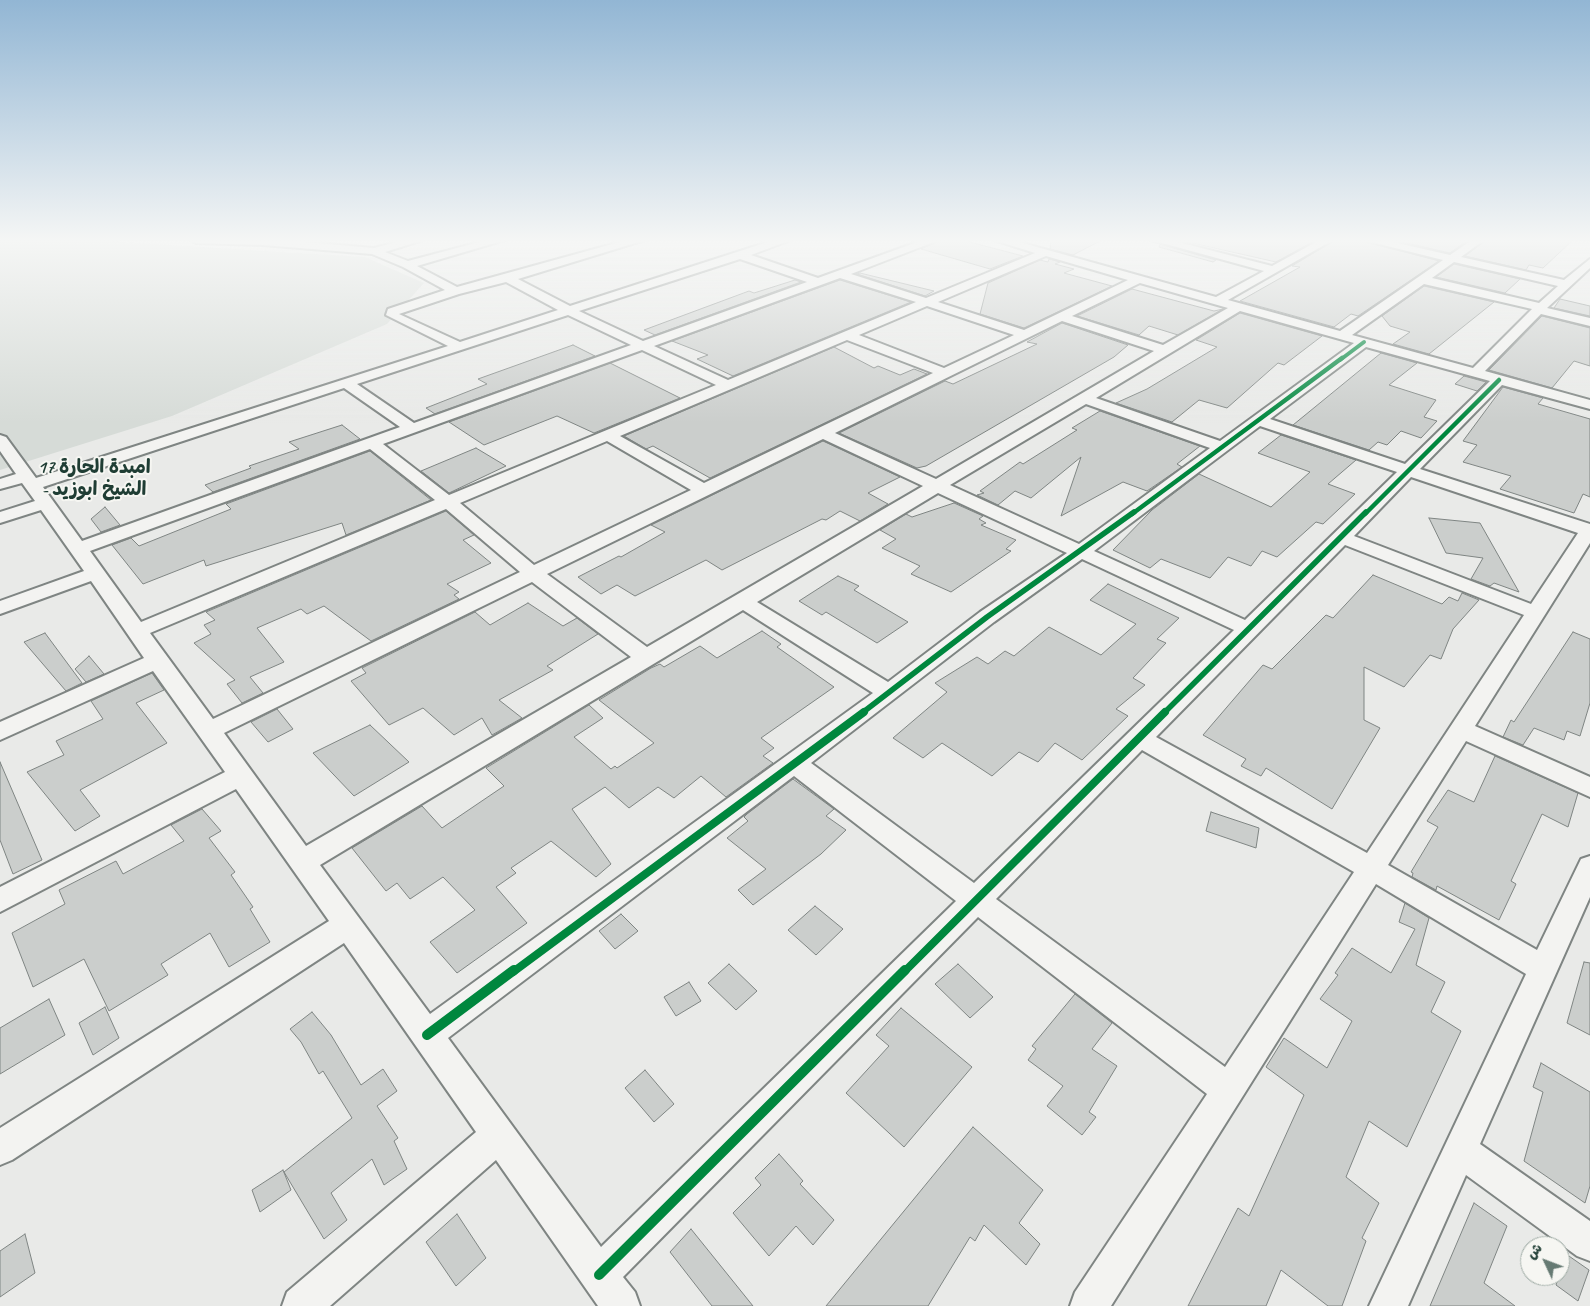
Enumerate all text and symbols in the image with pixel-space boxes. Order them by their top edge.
district label: امبدة الحارة 17 - الشيخ ابوزيد [37,457,151,501]
north arrow [1520,1236,1570,1286]
text: ش [1523,1240,1546,1263]

